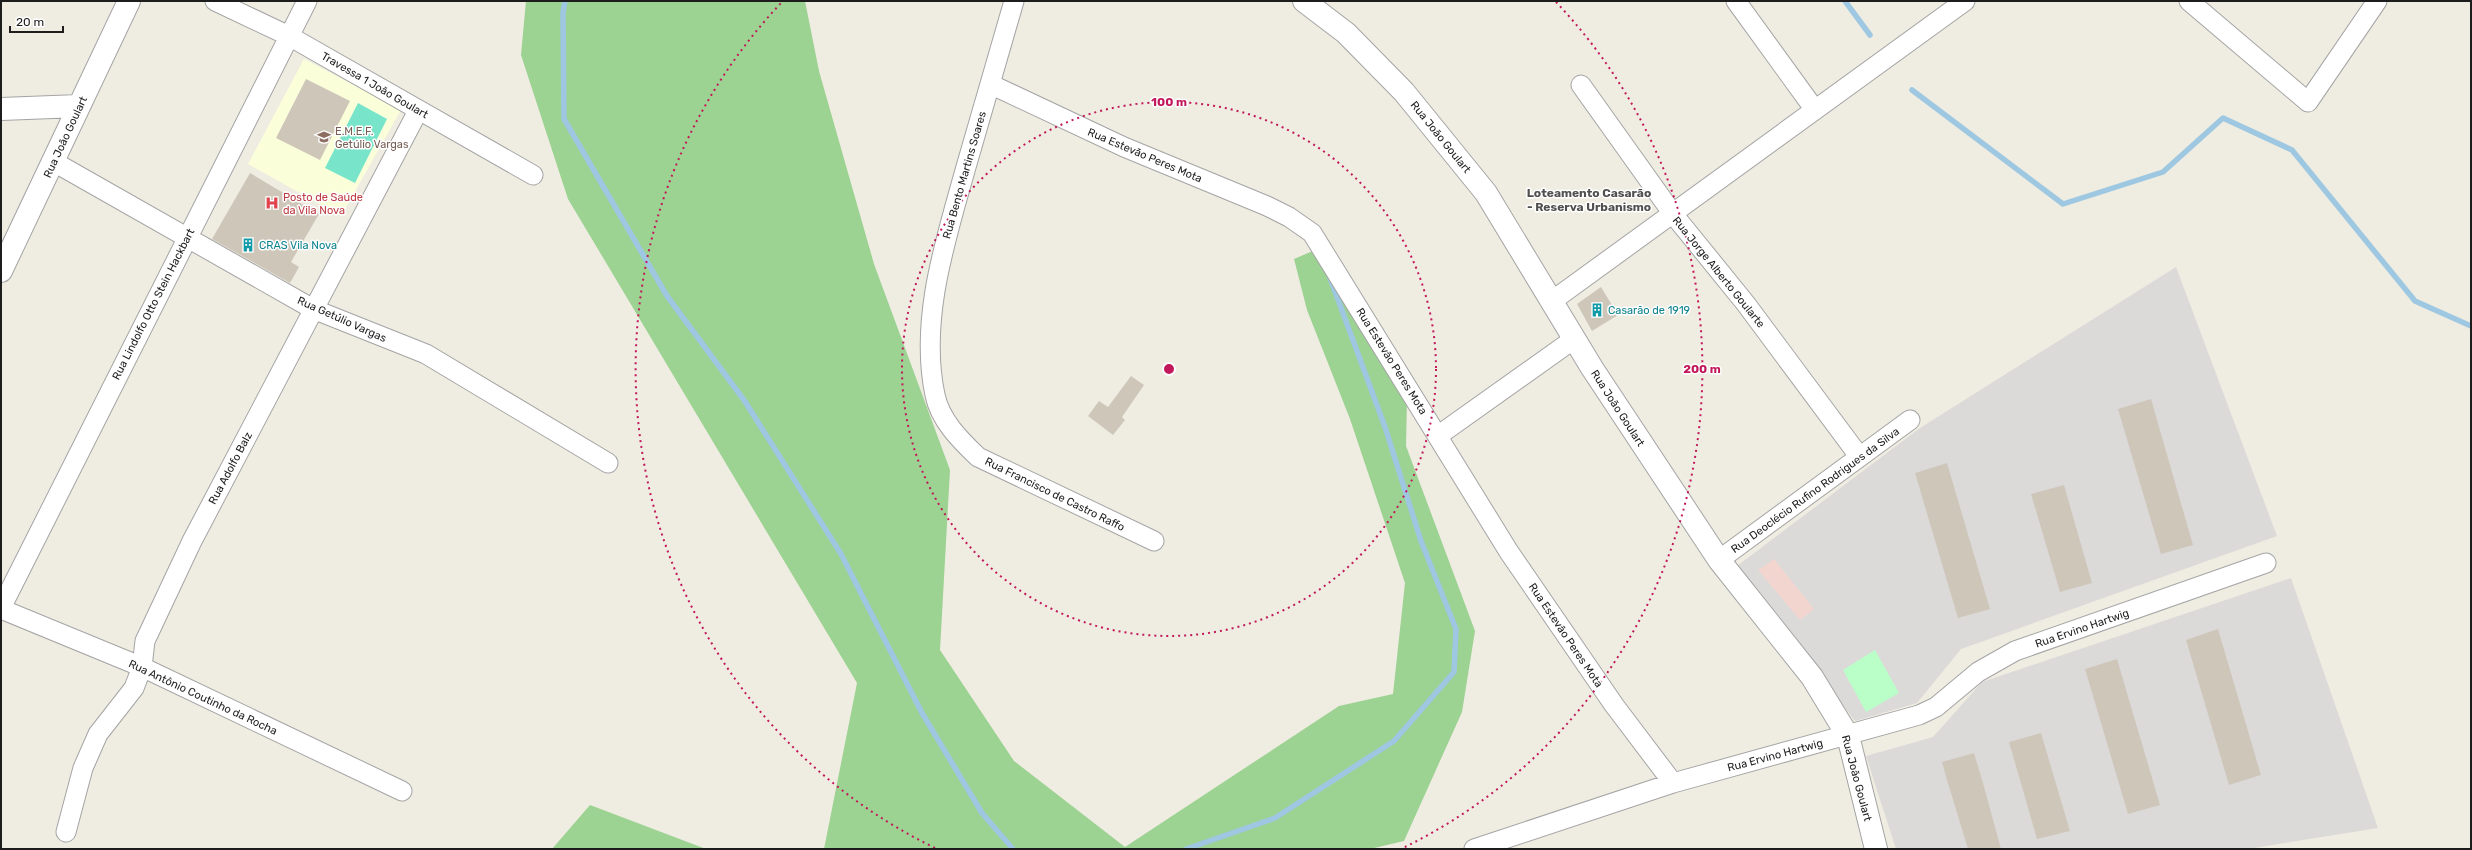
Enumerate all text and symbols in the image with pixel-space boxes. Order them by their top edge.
scale bar [10,8,63,34]
text: 20 m [16,15,44,29]
street label: Travessa 1 João Goulart [319,50,431,122]
street label: Rua João Goulart [41,94,90,180]
text: 100 m [1151,95,1187,109]
street label: Rua João Goulart [1408,99,1474,176]
street label: Rua Bento Martins Soares [940,110,989,240]
place label: E.M.E.F. Getúlio Vargas [335,125,409,151]
street label: Rua Estevão Peres Mota [1086,125,1204,186]
school or university icon: E.M.E.F. Getúlio Vargas [316,129,332,145]
district label: Loteamento Casarão - Reserva Urbanismo [1527,186,1651,214]
place label: Posto de Saúde da Vila Nova [283,191,363,217]
hospital icon: Posto de Saúde da Vila Nova [264,195,280,211]
street label: Rua Jorge Alberto Goularte [1670,214,1767,330]
street label: Rua Lindolfo Otto Stein Hackbart [110,226,198,382]
building icon: CRAS Vila Nova [240,237,256,253]
place label: CRAS Vila Nova [259,239,337,252]
street label: Rua Getúlio Vargas [295,294,389,345]
building icon: Casarão de 1919 [1589,302,1605,318]
place label: Casarão de 1919 [1608,304,1690,317]
street label: Rua Estevão Peres Mota [1353,306,1430,417]
centre of rings [1162,362,1176,376]
text: 200 m [1683,362,1721,376]
street label: Rua João Goulart [1588,368,1648,450]
street label: Rua Deoclécio Rufino Rodrigues da Silva [1729,425,1902,556]
street label: Rua Adolfo Balz [206,430,255,507]
street label: Rua Francisco de Castro Raffo [983,455,1127,534]
street label: Rua Estevão Peres Mota [1526,581,1605,690]
street label: Rua Ervino Hartwig [2034,606,2131,651]
street label: Rua Antônio Coutinho da Rocha [126,657,279,738]
street label: Rua João Goulart [1839,734,1874,823]
street label: Rua Ervino Hartwig [1726,736,1824,774]

